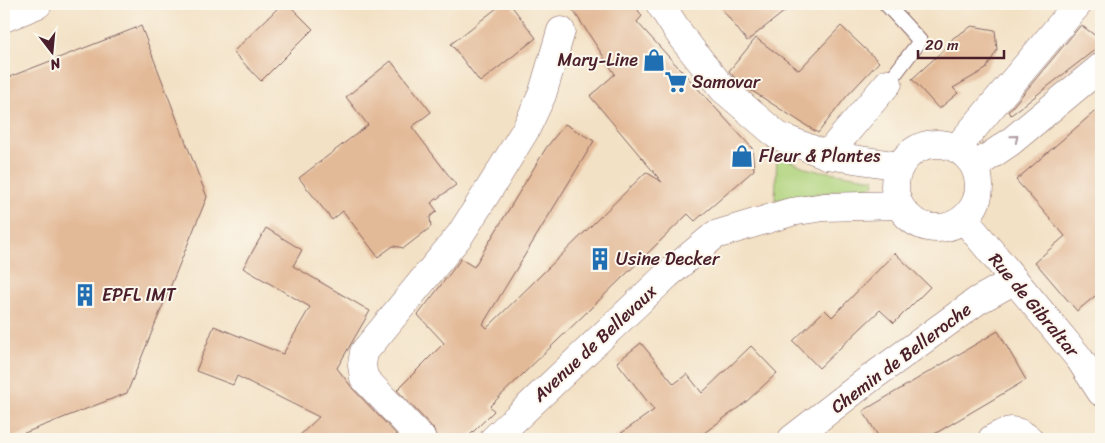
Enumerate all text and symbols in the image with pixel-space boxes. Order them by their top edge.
north arrow [28,28,78,78]
scale bar [918,28,1004,60]
text: 20 m [925,32,959,58]
place label: Mary-Line [557,44,638,76]
shop icon: Mary-Line [641,47,667,73]
text: N [47,50,65,77]
place label: Samovar [692,66,762,98]
supermarket icon: Samovar [663,69,689,95]
one-way arrow [1009,136,1018,144]
place label: Fleur & Plantes [759,140,881,172]
shop icon: Fleur & Plantes [729,143,755,169]
place label: Usine Decker [616,243,721,275]
street label: Rue de Gibraltar [980,245,1089,366]
building icon: Usine Decker [587,246,613,272]
street label: Avenue de Bellevaux [524,276,665,410]
place label: EPFL IMT [102,279,177,311]
building icon: EPFL IMT [72,282,98,308]
street label: Chemin de Belleroche [823,294,979,422]

